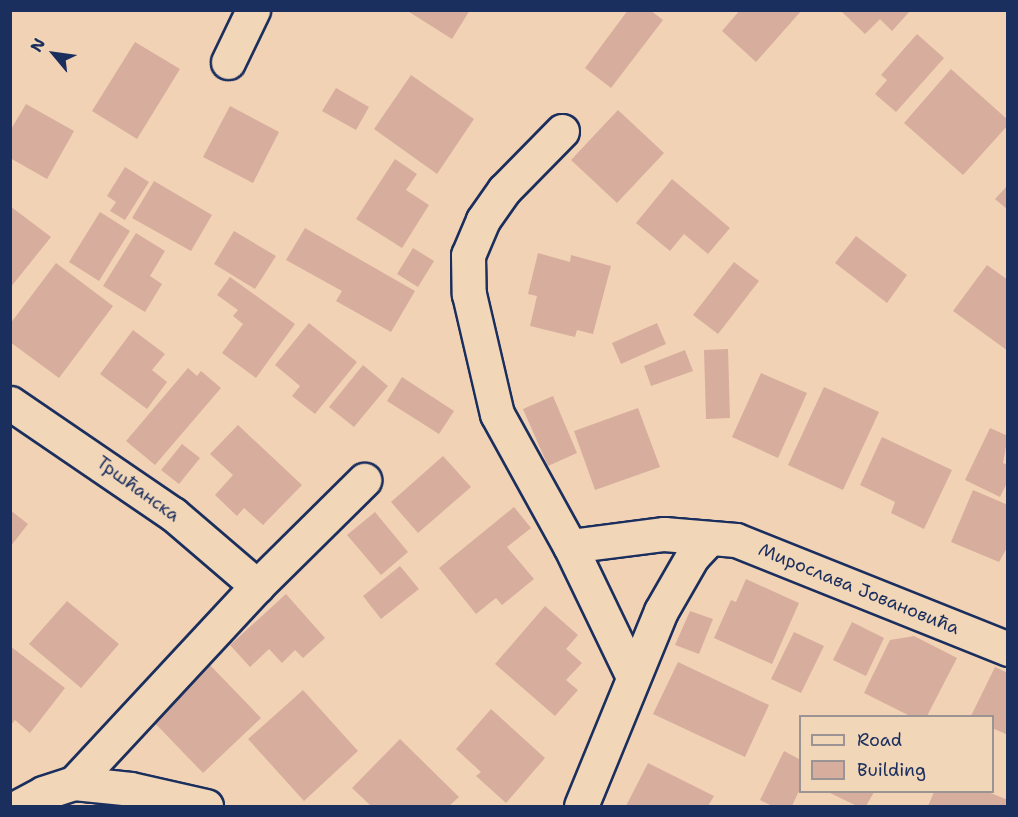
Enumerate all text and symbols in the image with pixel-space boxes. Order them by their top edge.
north arrow [24,24,84,84]
text: N [26,34,50,56]
street label: Тршћанска [92,452,184,526]
street label: Мирослава Јовановића [755,539,963,639]
legend [799,715,994,793]
text: Road [857,728,902,752]
text: Building [857,758,926,782]

